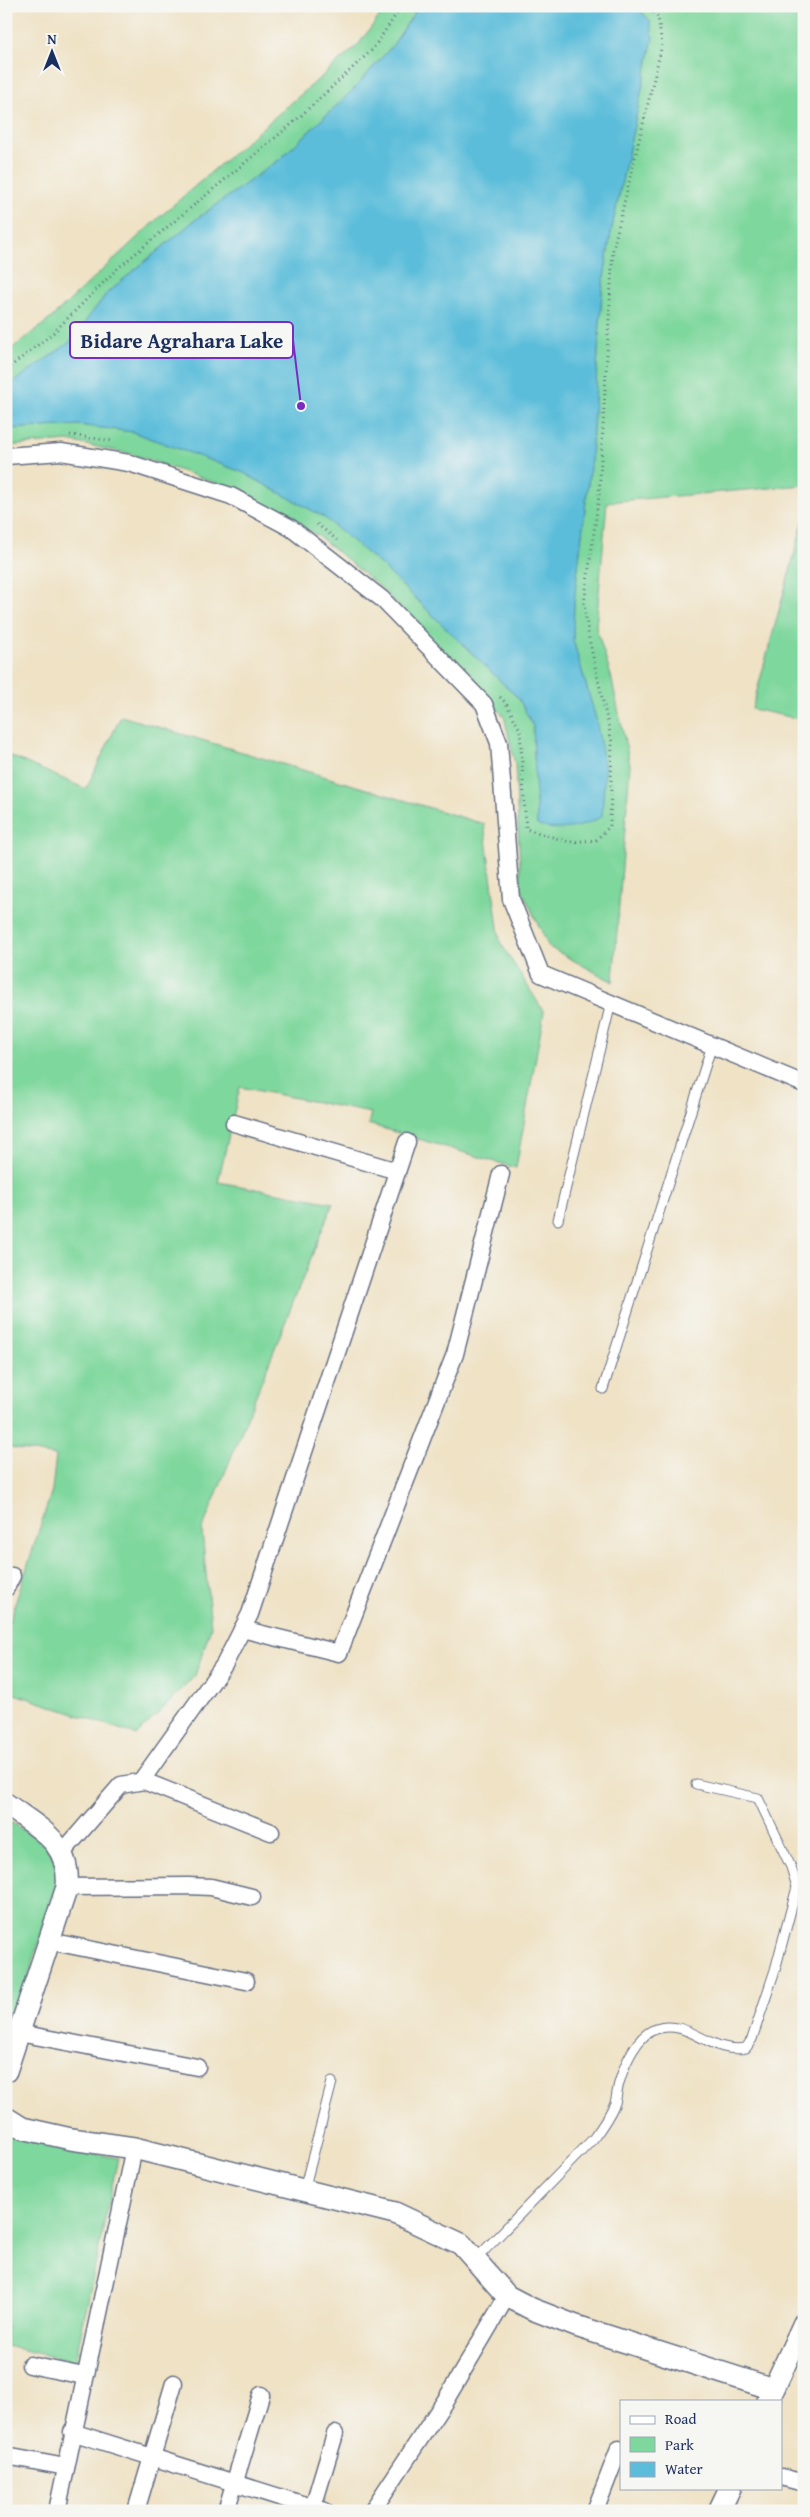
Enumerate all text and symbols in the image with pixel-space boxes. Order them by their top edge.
north arrow [28,28,78,78]
text: N [47,29,57,49]
callout: Bidare Agrahara Lake [70,322,293,358]
text: Bidare Agrahara Lake [81,325,283,356]
legend [620,2400,782,2490]
text: Road [665,2408,696,2429]
text: Park [665,2434,694,2455]
text: Water [665,2458,703,2479]

